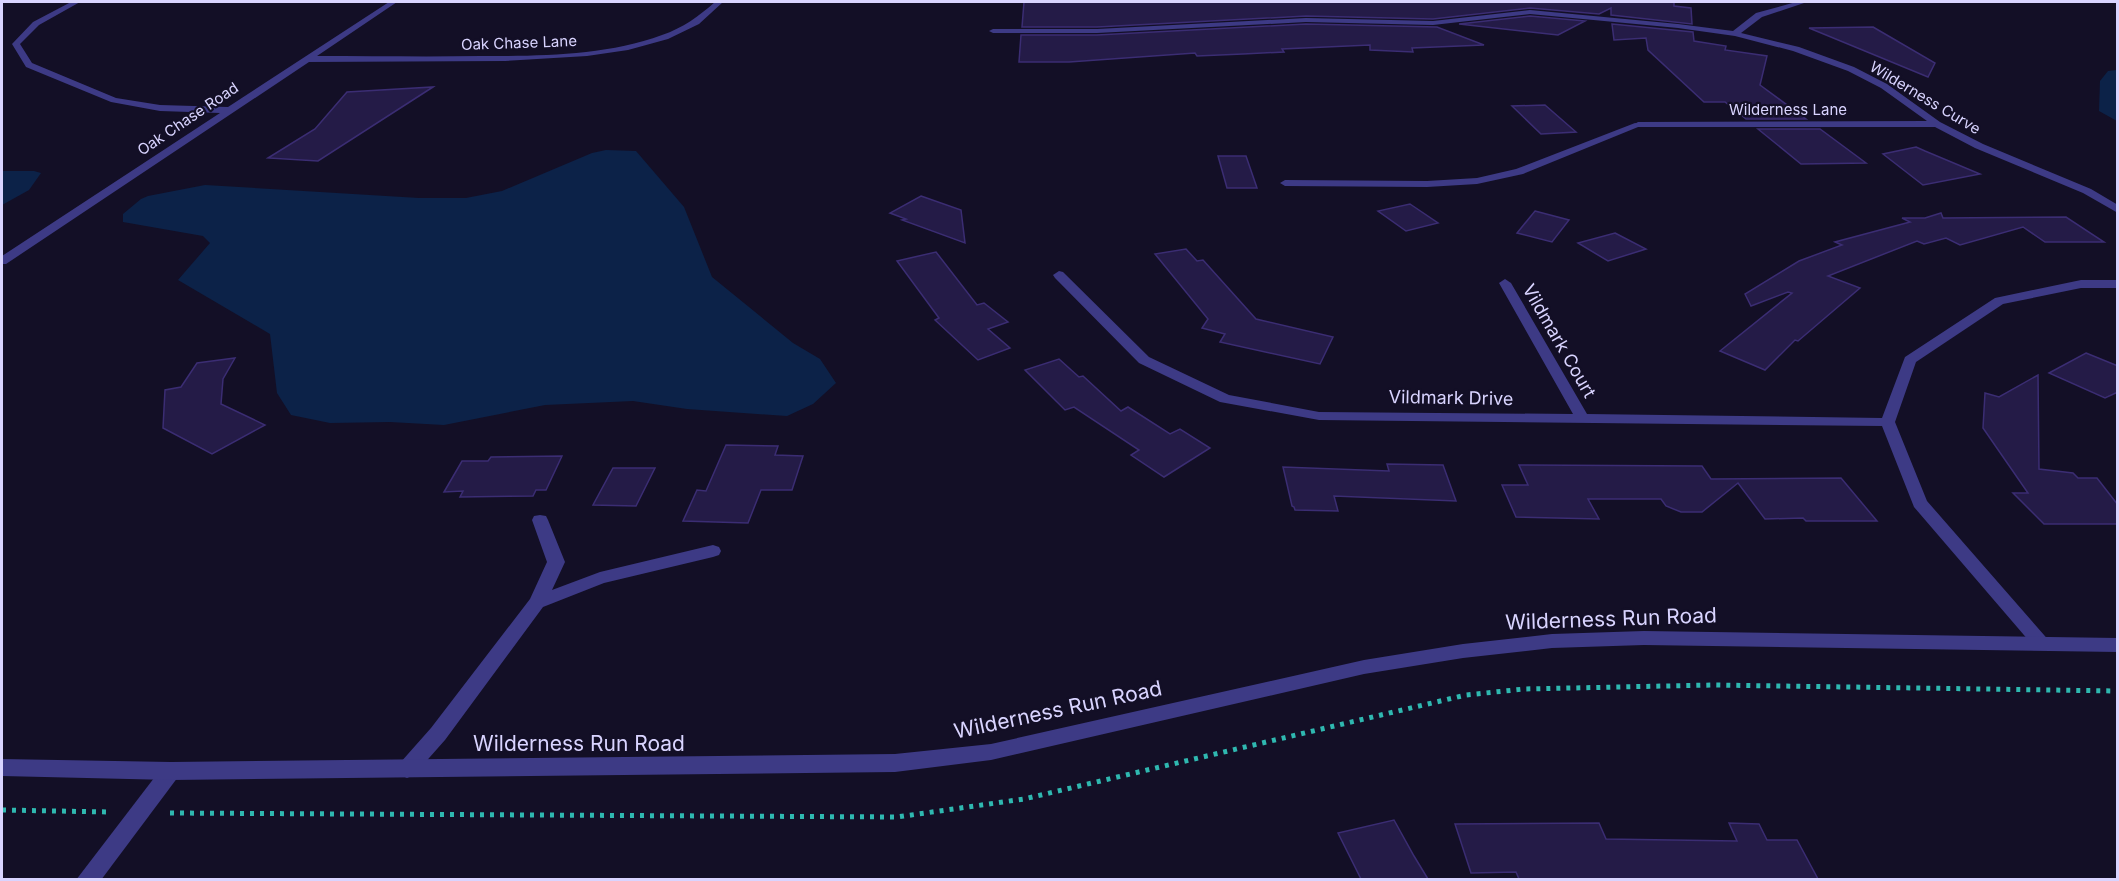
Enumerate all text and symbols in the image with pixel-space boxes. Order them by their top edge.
street label: Oak Chase Lane [461,31,577,54]
street label: Wilderness Curve [1866,57,1984,138]
street label: Oak Chase Road [134,78,242,159]
street label: Wilderness Lane [1729,100,1847,119]
street label: Vildmark Court [1518,280,1600,401]
street label: Vildmark Drive [1388,386,1514,409]
street label: Wilderness Run Road [1505,602,1717,635]
street label: Wilderness Run Road [952,675,1164,744]
street label: Wilderness Run Road [473,731,685,756]

